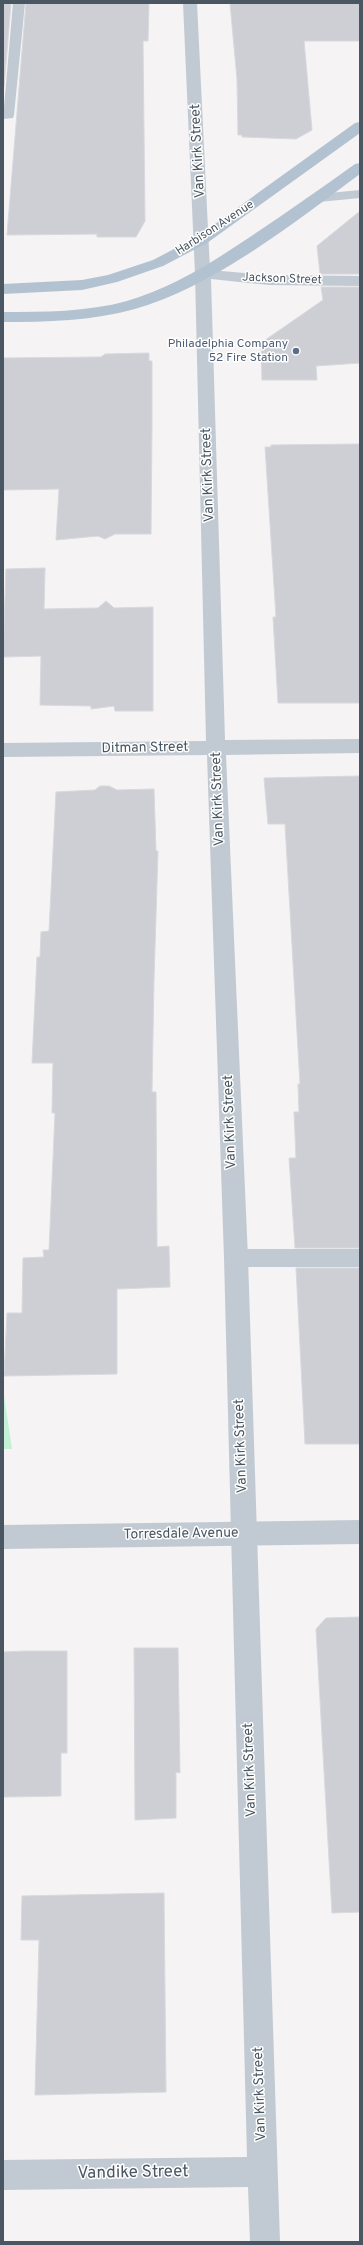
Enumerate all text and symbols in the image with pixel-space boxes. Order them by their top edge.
street label: Van Kirk Street [187,103,209,199]
street label: Harbison Avenue [173,197,257,259]
street label: Jackson Street [242,270,322,288]
place label: Philadelphia Company 52 Fire Station [168,336,288,366]
marker: Philadelphia Company 52 Fire Station [291,346,301,356]
street label: Van Kirk Street [198,428,218,522]
street label: Ditman Street [101,739,189,757]
street label: Van Kirk Street [208,752,228,846]
street label: Van Kirk Street [220,1075,240,1169]
street label: Van Kirk Street [231,1399,251,1493]
street label: Torresdale Avenue [123,1524,239,1544]
street label: Van Kirk Street [240,1723,260,1817]
street label: Van Kirk Street [250,2047,270,2141]
street label: Vandike Street [77,2161,189,2185]

